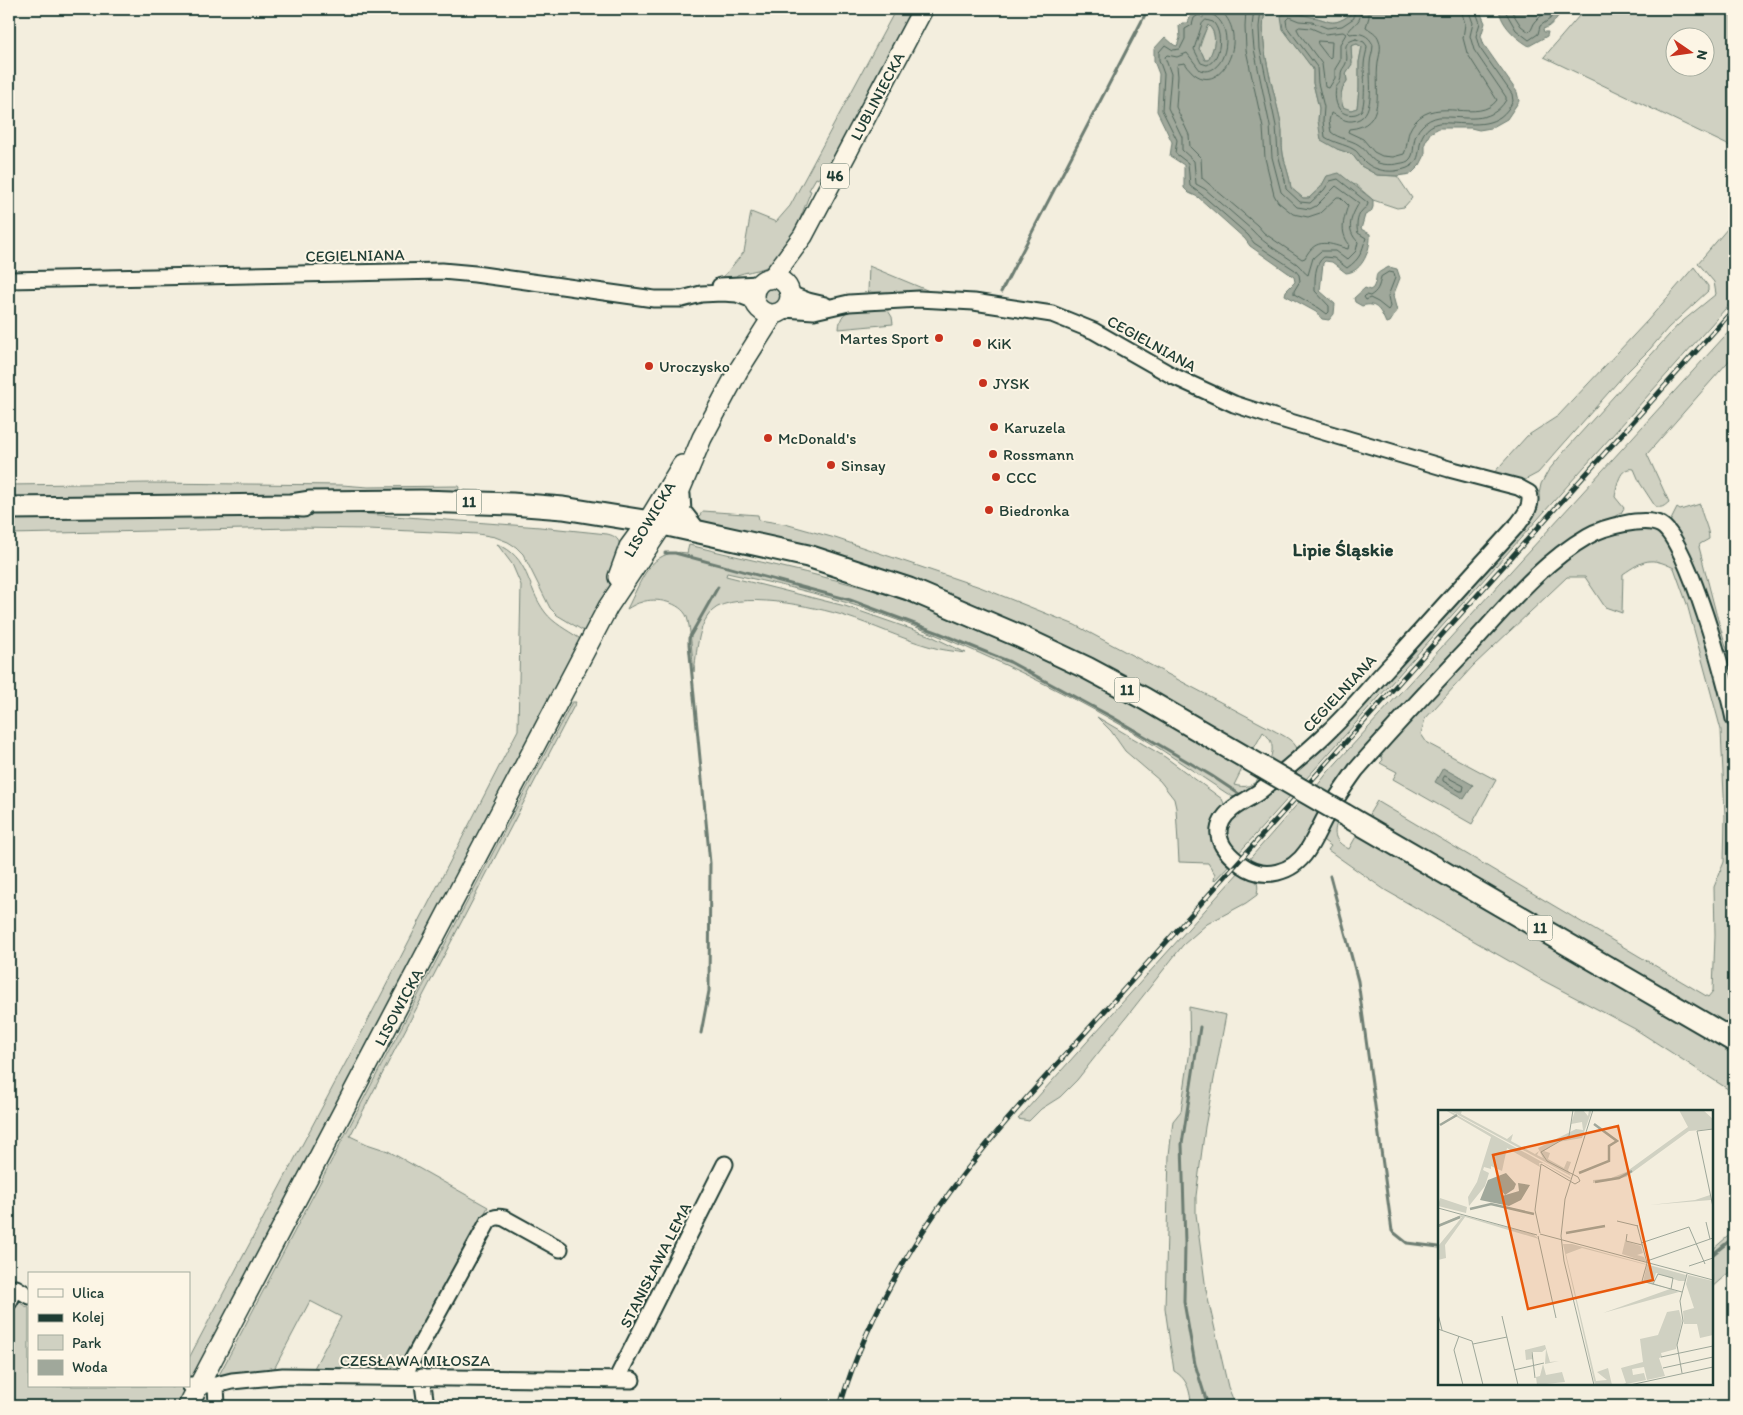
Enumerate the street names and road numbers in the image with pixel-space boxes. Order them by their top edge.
street label: LUBLINIECKA [846,49,909,144]
road number: 46 [821,164,849,188]
street label: CEGIELNIANA [305,245,405,266]
street label: CEGIELNIANA [1104,311,1200,376]
street label: LISOWICKA [619,478,679,560]
road number: 11 [456,490,482,514]
street label: CEGIELNIANA [1299,651,1380,736]
road number: 11 [1114,678,1140,702]
road number: 11 [1528,916,1552,940]
street label: LISOWICKA [370,965,427,1049]
street label: STANISŁAWA LEMA [616,1199,695,1331]
street label: CZESŁAWA MIŁOSZA [340,1351,490,1370]

